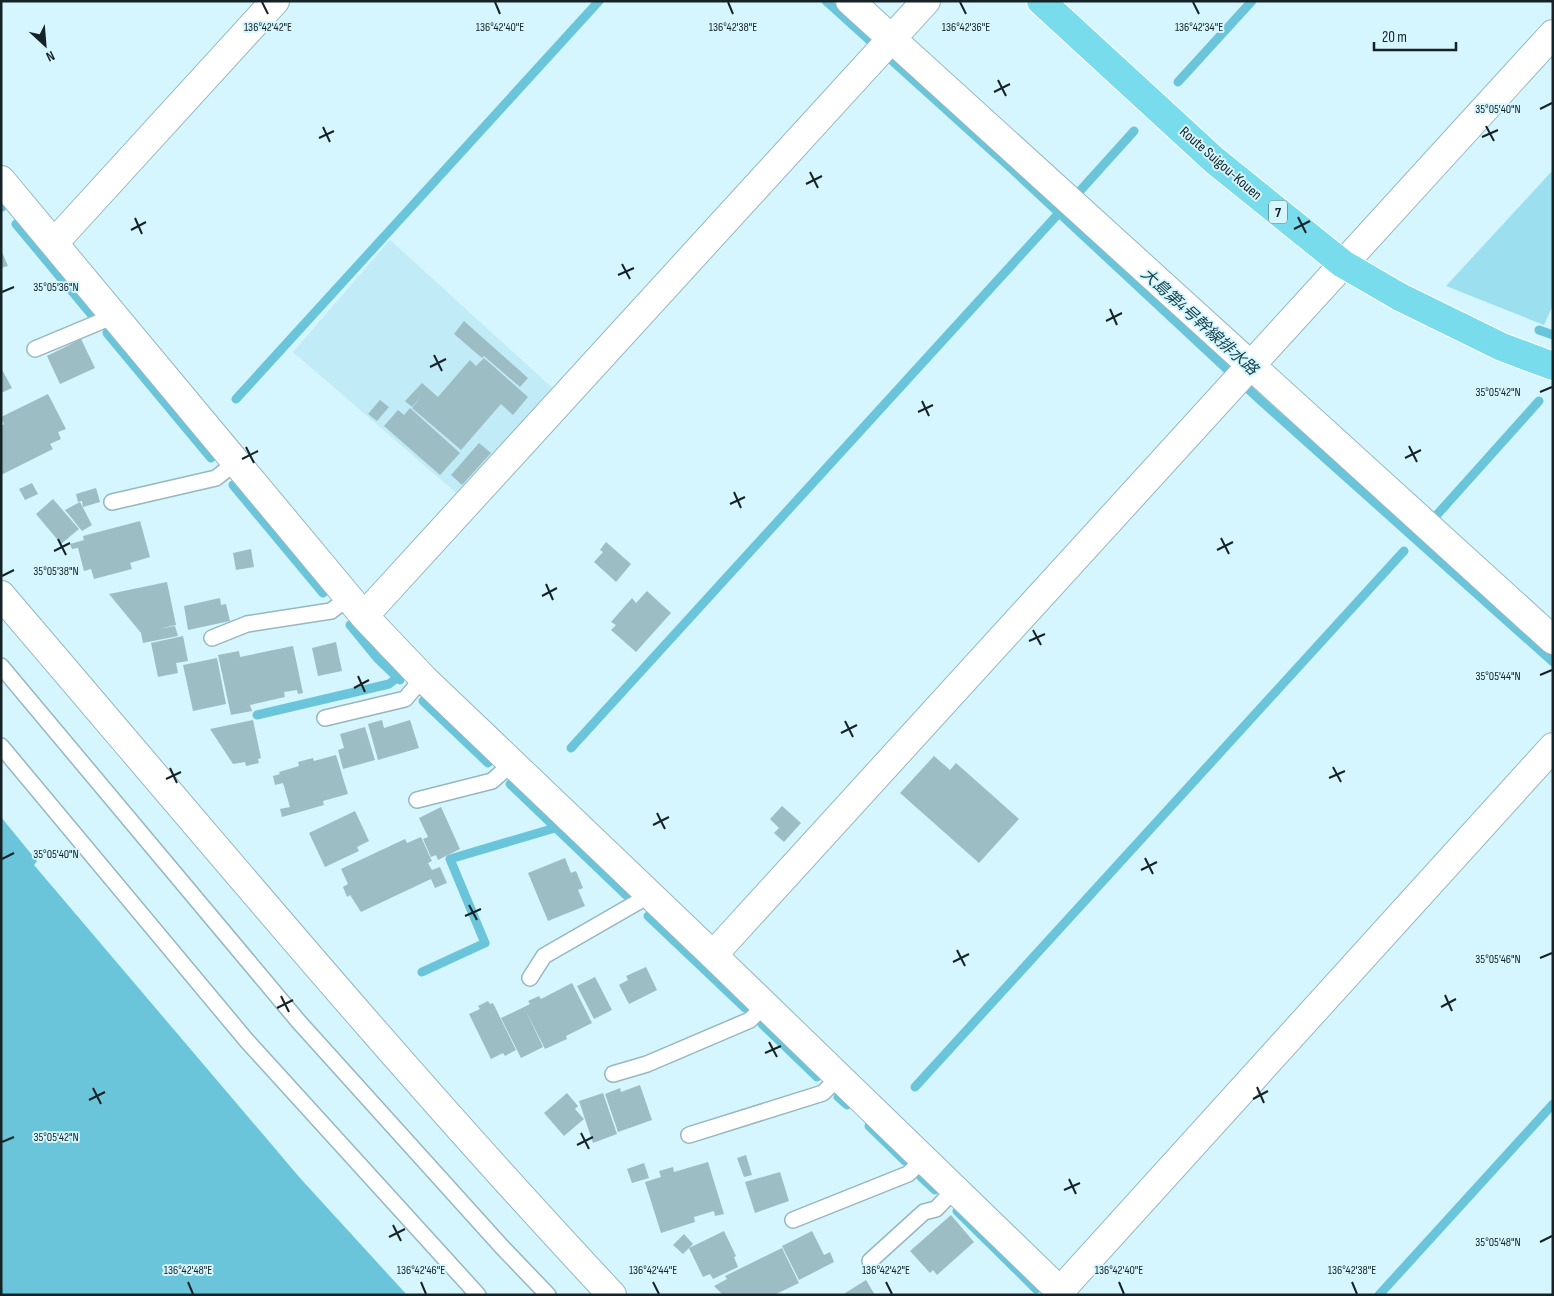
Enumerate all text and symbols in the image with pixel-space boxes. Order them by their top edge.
north arrow [20,20,70,70]
text: 136°42'42"E [244,20,292,35]
text: 136°42'40"E [476,20,524,35]
text: 136°42'38"E [709,20,757,35]
text: 136°42'36"E [942,20,990,35]
text: 136°42'34"E [1175,20,1223,35]
scale bar [1374,20,1456,52]
text: 20 m [1382,28,1407,47]
text: N [43,47,58,66]
text: 35°05'40"N [1475,102,1521,117]
street label: Route Suigou-Kouen [1176,122,1266,204]
road number: 7 [1269,200,1287,223]
water label: 大島第4号幹線排水路 [1137,265,1263,381]
text: 35°05'36"N [33,280,79,295]
text: 35°05'42"N [1475,385,1521,400]
text: 35°05'38"N [33,564,79,579]
text: 35°05'44"N [1475,669,1521,684]
text: 35°05'40"N [33,847,79,862]
text: 35°05'46"N [1475,952,1521,967]
text: 35°05'42"N [33,1130,79,1145]
text: 35°05'48"N [1475,1235,1521,1250]
text: 136°42'48"E [164,1263,212,1278]
text: 136°42'46"E [397,1263,445,1278]
text: 136°42'44"E [629,1263,677,1278]
text: 136°42'42"E [862,1263,910,1278]
text: 136°42'40"E [1095,1263,1143,1278]
text: 136°42'38"E [1328,1263,1376,1278]

